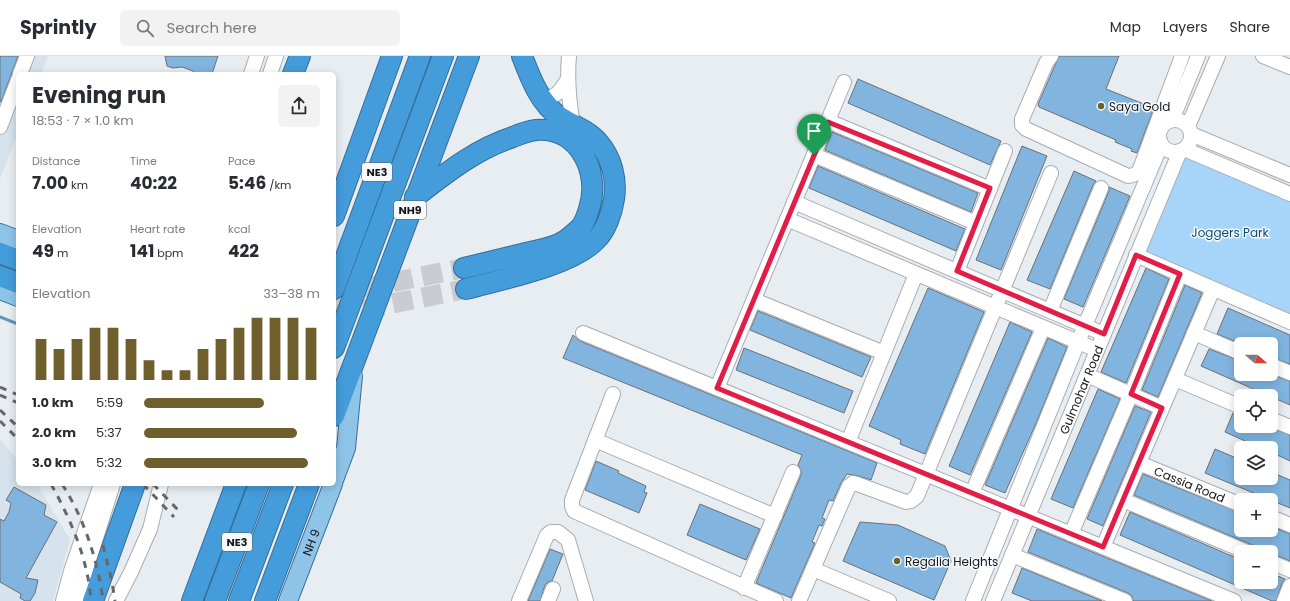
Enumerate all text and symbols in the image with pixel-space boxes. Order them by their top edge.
search box [120,10,400,46]
text: Sprintly [20,14,96,41]
icon: search [134,17,156,39]
text: Search here [166,17,257,38]
text: Map [1110,17,1141,37]
text: Layers [1163,17,1207,37]
text: Share [1229,17,1270,37]
text: Evening run [32,80,166,111]
button: share [278,85,320,127]
place label: Saya Gold [1109,98,1170,115]
marker: Saya Gold [1096,101,1106,111]
text: 18:53 · 7 × 1.0 km [32,111,134,130]
pin [797,114,831,155]
icon: arrive [803,120,825,142]
text: Distance [32,153,80,169]
text: Time [130,153,157,169]
text: Pace [228,153,255,169]
road number: NE3 [362,163,392,181]
text: 7.00 [32,171,68,195]
text: 40:22 [130,171,177,195]
text: 5:46 [228,171,266,195]
text: km [68,177,88,193]
text: /km [266,177,291,193]
road number: NH9 [394,201,426,219]
text: Elevation [32,221,82,237]
text: Heart rate [130,221,185,237]
text: kcal [228,221,250,237]
park label: Joggers Park [1191,224,1269,241]
text: 49 [32,239,54,263]
text: 141 [130,239,154,263]
text: 422 [228,239,259,263]
text: m [54,245,68,261]
text: bpm [154,245,183,261]
text: Elevation [32,284,91,303]
text: 33–38 m [263,284,320,303]
north arrow [1234,337,1278,381]
map controls [1234,337,1278,589]
street label: Gulmohar Road [1055,343,1107,437]
button: locate [1234,389,1278,433]
text: 1.0 km [32,393,74,412]
text: 5:59 [96,393,123,412]
text: 2.0 km [32,423,76,442]
text: 5:37 [96,423,122,442]
button: layers [1234,441,1278,485]
text: 3.0 km [32,453,77,472]
text: 5:32 [96,453,122,472]
street label: Cassia Road [1152,462,1228,506]
button: + [1234,493,1278,537]
street label: NH 9 [298,526,323,558]
road number: NE3 [222,533,252,551]
button: − [1234,545,1278,589]
place label: Regalia Heights [905,553,998,570]
marker: Regalia Heights [892,556,902,566]

